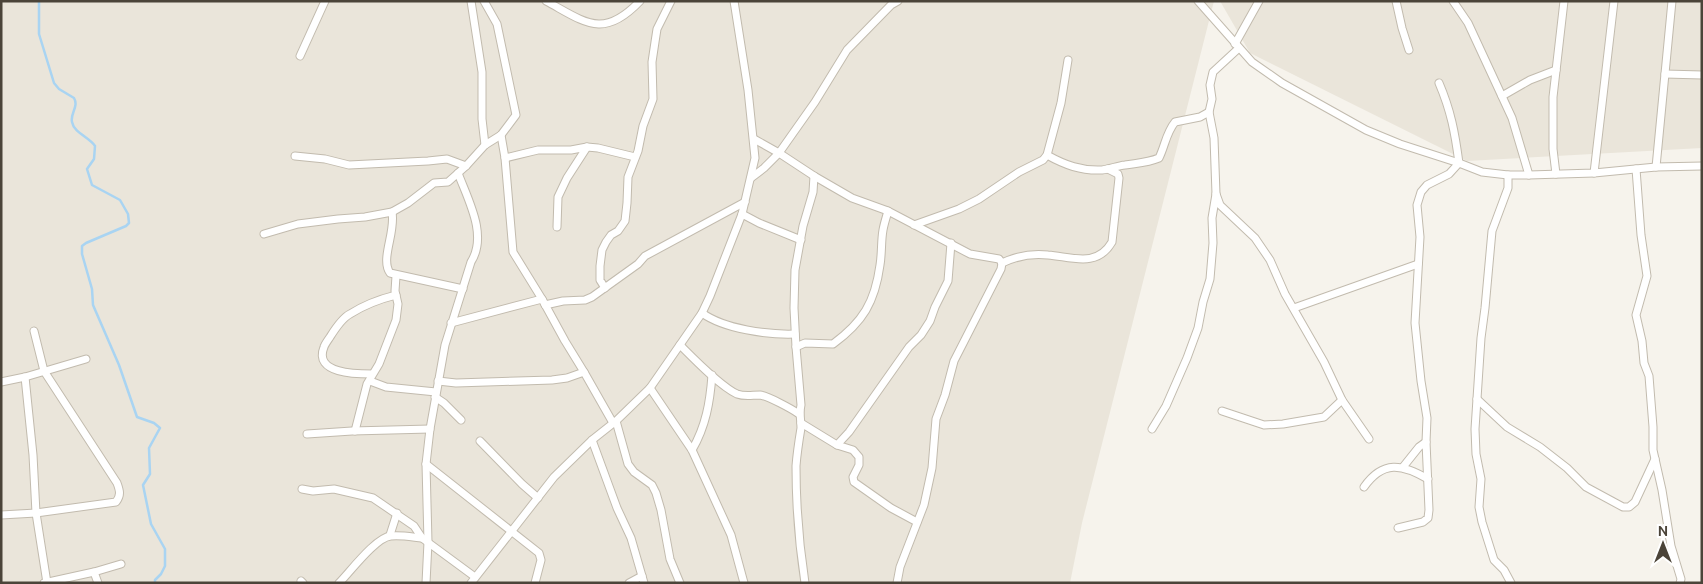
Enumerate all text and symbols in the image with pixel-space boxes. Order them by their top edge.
north arrow [1638,519,1688,569]
text: N [1658,523,1668,539]

